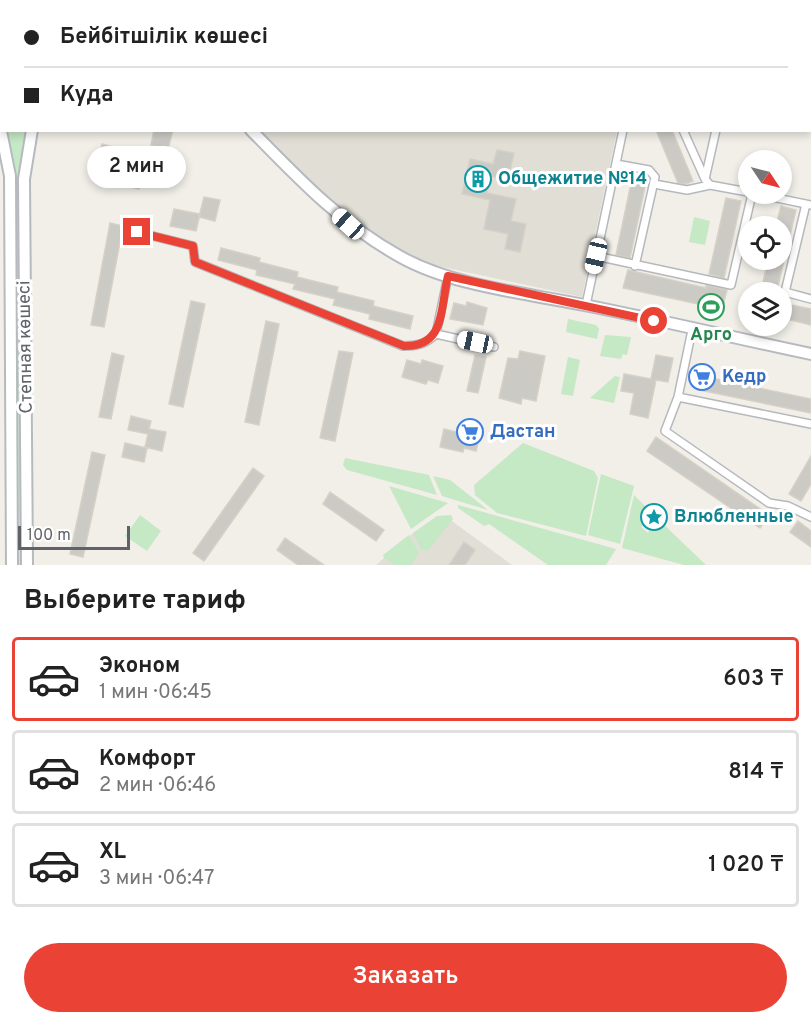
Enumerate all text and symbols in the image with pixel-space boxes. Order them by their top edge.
text: Бейбітшілік көшесі [60,24,268,51]
text: Куда [60,82,114,109]
callout: 2 мин [88,145,186,187]
north arrow [738,150,792,204]
map controls [738,150,792,336]
text: 2 мин [109,154,164,180]
building icon: Общежитие №14 [463,164,493,194]
place label: Общежитие №14 [498,168,647,191]
car [329,205,367,243]
button: locate [738,216,792,270]
route end [123,218,150,245]
car [583,236,609,276]
street label: Степная көшесі [13,280,39,414]
button: layers [738,282,792,336]
sports icon: Арго [696,292,726,322]
route start [640,307,667,334]
place label: Арго [690,324,732,347]
car [456,329,494,355]
supermarket icon: Кедр [687,362,717,392]
place label: Кедр [722,366,767,389]
supermarket icon: Дастан [455,417,485,447]
place label: Дастан [490,421,555,444]
place icon: Влюбленные [639,502,669,532]
place label: Влюбленные [674,506,793,529]
scale bar [18,523,130,550]
text: 100 m [27,526,71,546]
text: Выберите тариф [24,584,246,618]
icon: car [27,652,81,706]
text: Эконом [99,653,180,680]
text: 603 ₸ [723,666,784,693]
text: 1 мин · 06:45 [99,680,212,706]
icon: car [27,745,81,799]
text: Комфорт [99,746,196,773]
text: 814 ₸ [728,759,784,786]
text: 2 мин · 06:46 [99,773,216,799]
icon: car [27,838,81,892]
text: XL [99,839,126,866]
text: 1 020 ₸ [708,852,784,879]
text: 3 мин · 06:47 [99,866,214,892]
button: Заказать [24,943,787,1012]

